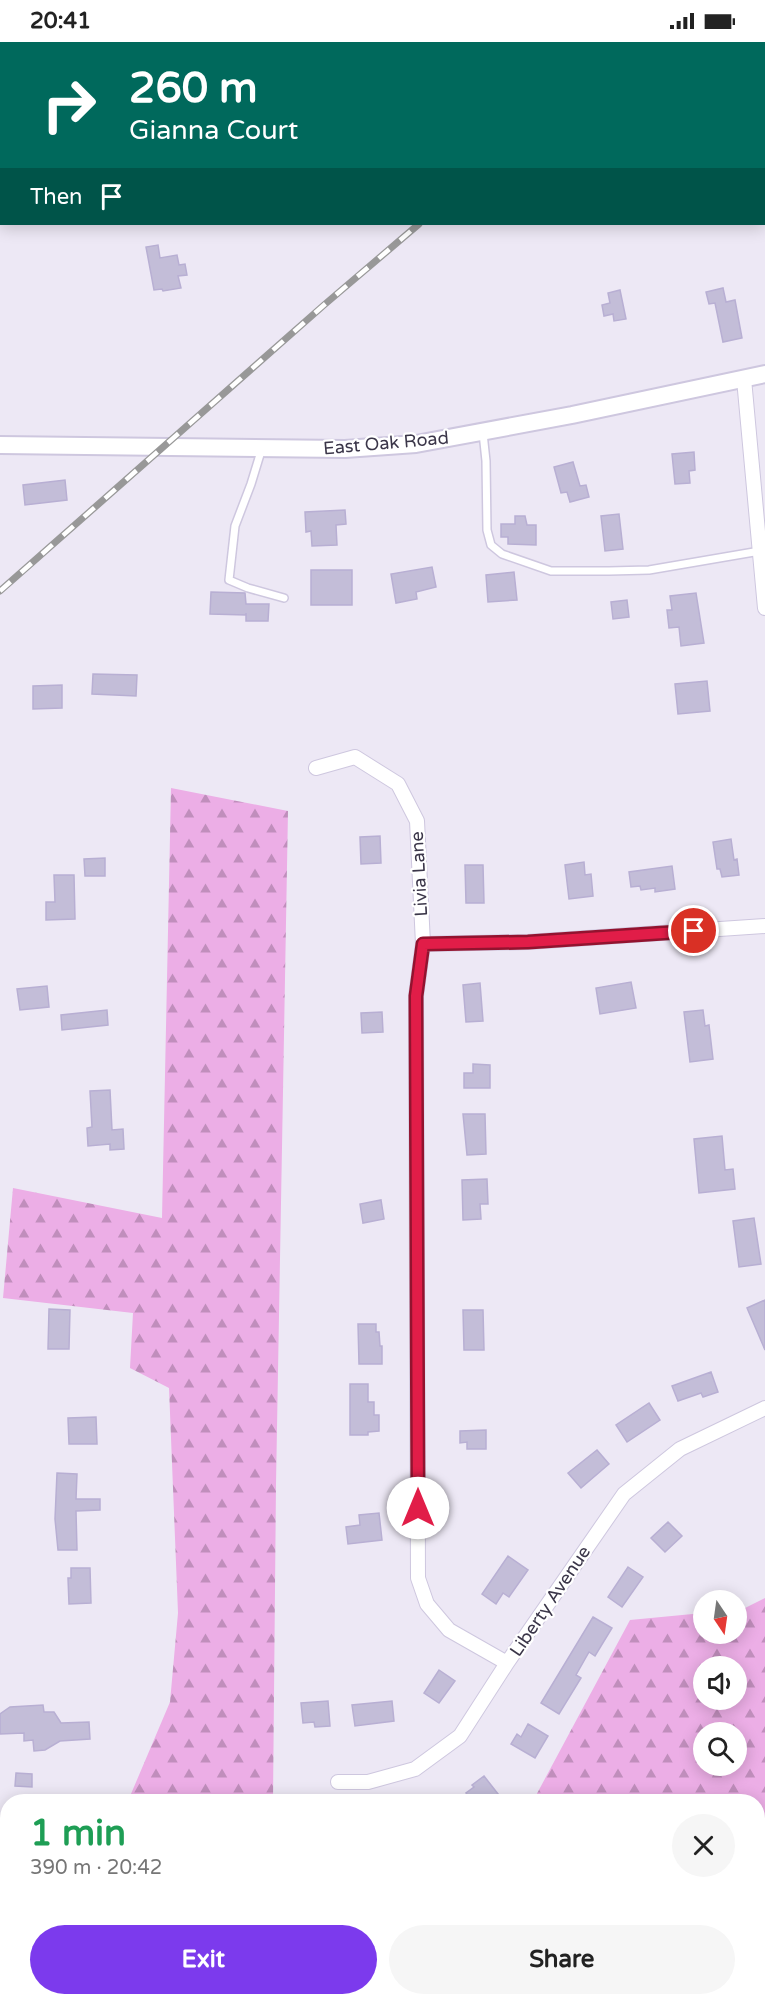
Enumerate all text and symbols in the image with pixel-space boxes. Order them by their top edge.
text: 20:41 [30,8,91,34]
text: 260 m [129,63,258,114]
icon: right [30,66,108,144]
text: Gianna Court [129,114,298,147]
icon: arrive [95,180,128,213]
text: Then [30,184,83,210]
street label: East Oak Road [322,427,450,459]
street label: Livia Lane [406,831,432,917]
pin [668,905,719,956]
icon: arrive [677,914,710,947]
position arrow [386,1476,450,1540]
street label: Liberty Avenue [505,1541,595,1661]
north arrow [693,1590,747,1644]
map controls [693,1590,747,1776]
button: sound [693,1656,747,1710]
button: search [693,1722,747,1776]
text: 1 min [30,1812,126,1855]
button: close [672,1814,735,1877]
text: 390 m · 20:42 [30,1856,162,1880]
button: Exit [30,1925,377,1994]
button: Share [389,1925,735,1994]

